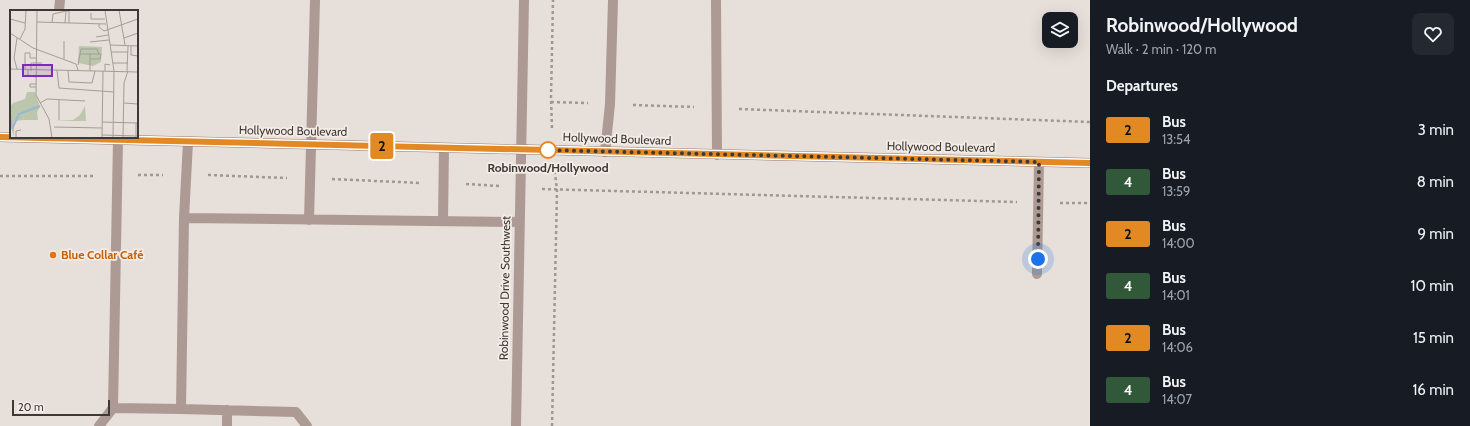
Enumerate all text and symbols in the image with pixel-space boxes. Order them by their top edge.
inset map [10,10,138,138]
map controls [1042,12,1078,48]
button: layers [1042,12,1078,48]
button: heart [1412,13,1454,55]
text: Robinwood/Hollywood [1106,14,1298,37]
text: Walk · 2 min · 120 m [1106,41,1216,57]
text: Departures [1106,77,1178,95]
text: Bus [1162,113,1186,131]
text: 2 [1124,121,1132,139]
text: 3 min [1418,121,1454,139]
street label: Hollywood Boulevard [239,122,347,139]
street label: Hollywood Boulevard [563,129,672,148]
text: 13:54 [1162,131,1191,147]
line badge: 2 [369,133,395,159]
text: 2 [378,137,386,155]
street label: Hollywood Boulevard [887,138,995,155]
marker: Robinwood/Hollywood [539,141,557,159]
place label: Robinwood/Hollywood [487,160,609,175]
text: Bus [1162,165,1186,183]
text: 4 [1124,173,1132,191]
text: 8 min [1417,173,1454,191]
text: 13:59 [1162,183,1190,199]
street label: Robinwood Drive Southwest [496,216,513,360]
text: Bus [1162,217,1186,235]
text: 2 [1124,225,1132,243]
text: 9 min [1417,225,1454,243]
text: 14:00 [1162,235,1195,251]
place label: Blue Collar Café [61,247,143,262]
your location [1028,249,1048,269]
marker: Blue Collar Café [48,250,58,260]
text: Bus [1162,269,1186,287]
text: 4 [1124,277,1132,295]
text: 10 min [1411,277,1454,295]
text: 14:01 [1162,287,1190,303]
text: Bus [1162,321,1186,339]
text: 2 [1124,329,1132,347]
text: 15 min [1413,329,1454,347]
text: 14:06 [1162,339,1193,355]
text: Bus [1162,373,1186,391]
text: 4 [1124,381,1132,399]
text: 16 min [1412,381,1454,399]
text: 14:07 [1162,391,1192,407]
scale bar [12,398,110,417]
text: 20 m [18,400,44,414]

